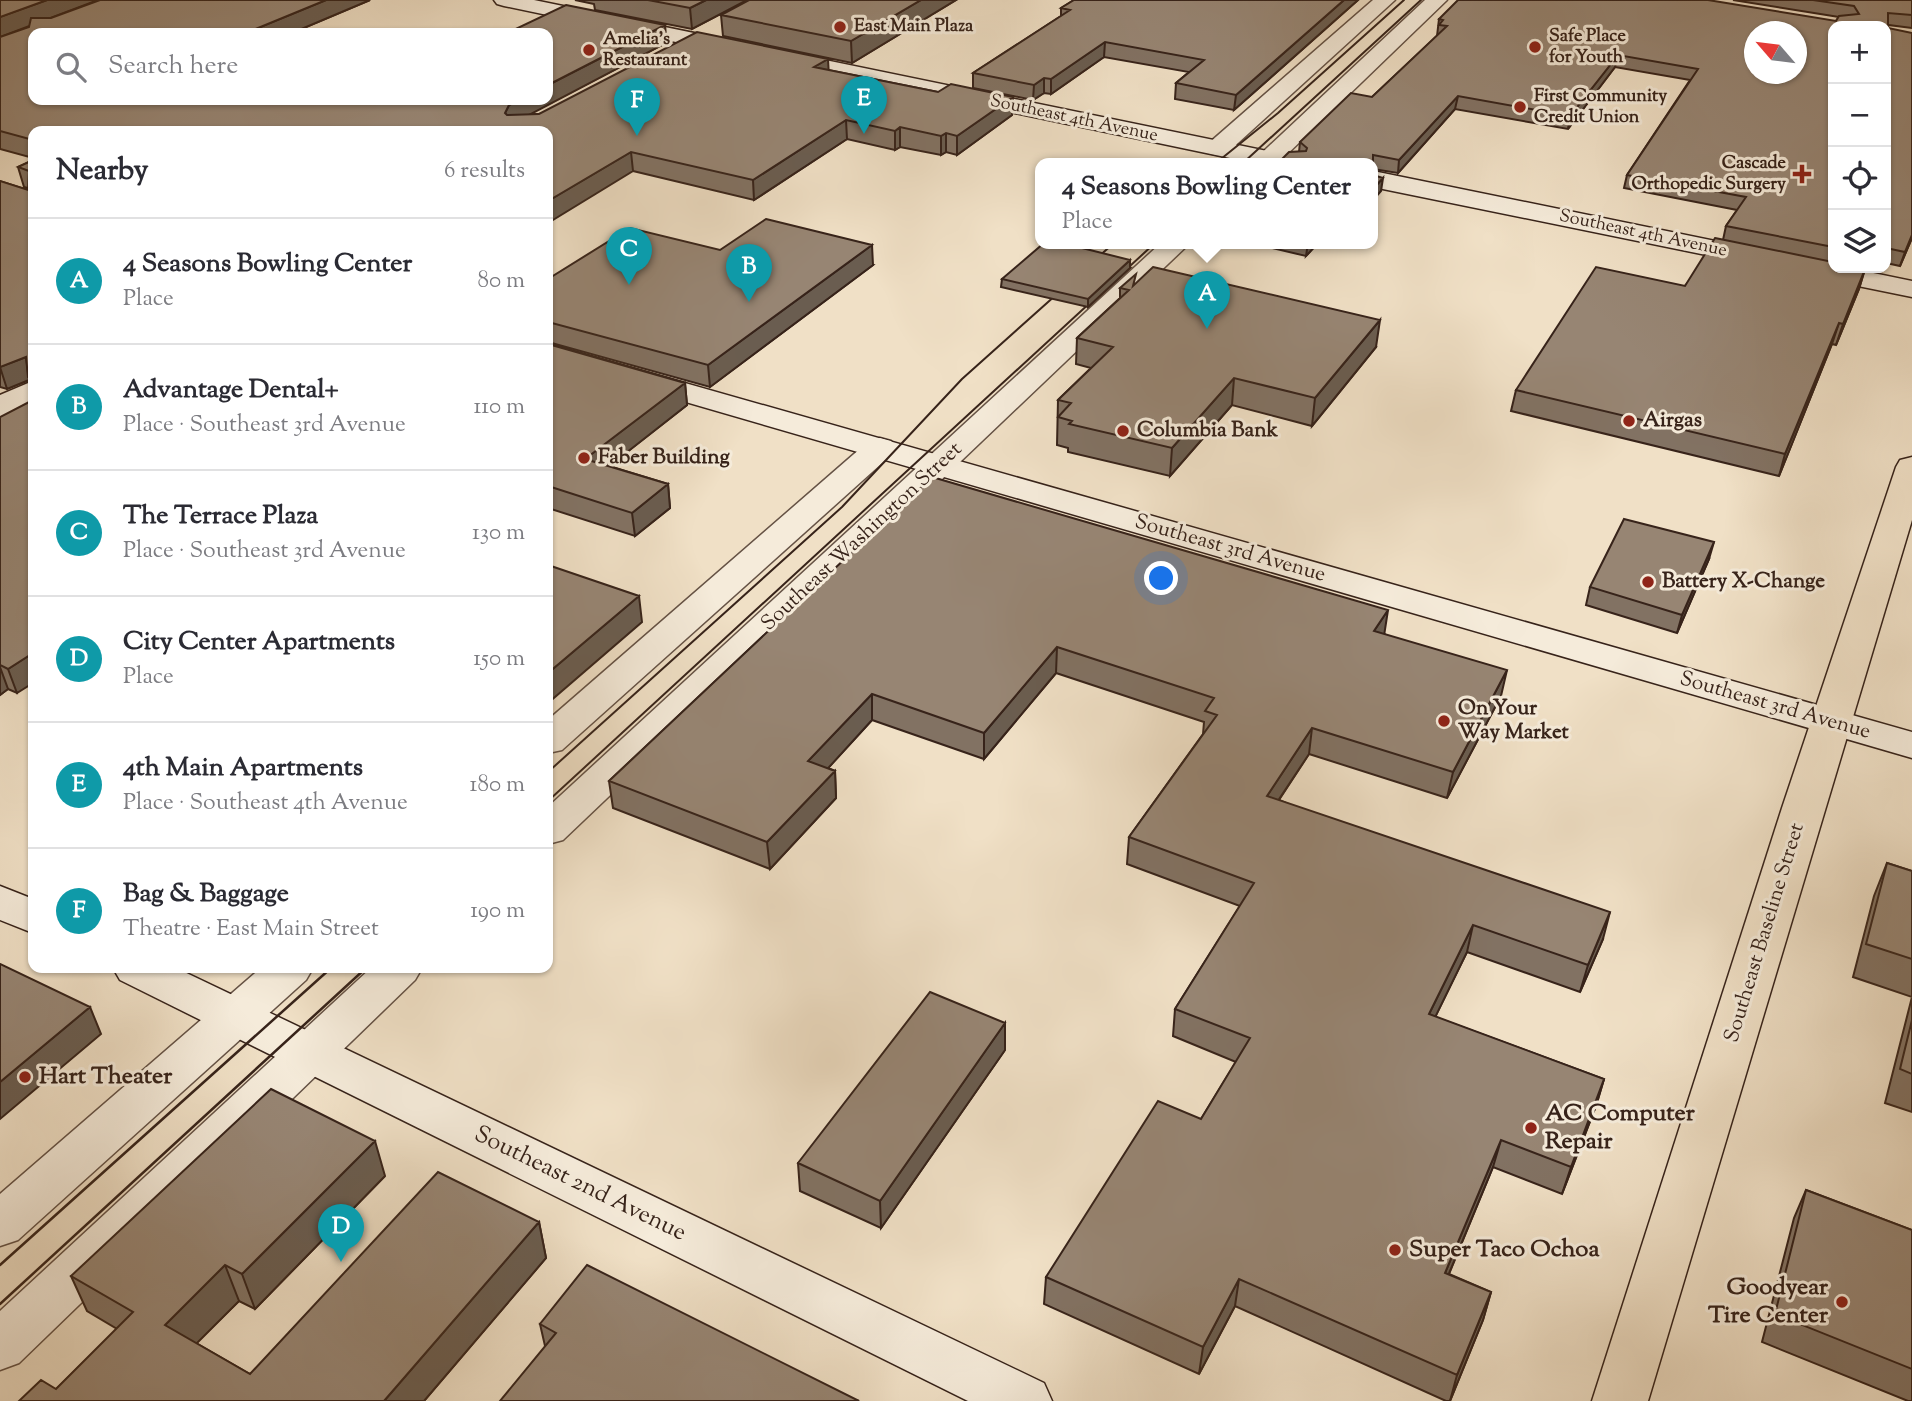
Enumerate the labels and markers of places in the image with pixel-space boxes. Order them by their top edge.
place label: East Main Plaza [854,14,974,40]
marker: East Main Plaza [832,19,848,35]
place label: Safe Place for Youth [1549,24,1626,71]
place label: Amelia's Restaurant [603,27,688,74]
marker: Safe Place for Youth [1527,39,1543,55]
marker: Amelia's Restaurant [581,42,597,58]
pin: E [841,76,887,134]
pin: F [614,78,660,136]
place label: First Community Credit Union [1534,84,1667,131]
marker: First Community Credit Union [1512,99,1528,115]
place label: Cascade Orthopedic Surgery [1632,151,1787,198]
marker: Cascade Orthopedic Surgery [1792,164,1812,184]
pin: C [606,227,652,285]
pin: B [726,244,772,302]
pin: A [1184,271,1230,329]
place label: Airgas [1643,406,1702,436]
marker: Airgas [1621,413,1637,429]
place label: Columbia Bank [1137,416,1279,446]
marker: Columbia Bank [1115,423,1131,439]
place label: Faber Building [598,443,730,473]
marker: Faber Building [576,450,592,466]
place label: Battery X-Change [1662,567,1825,597]
marker: Battery X-Change [1640,574,1656,590]
place label: On Your Way Market [1458,694,1570,748]
marker: On Your Way Market [1436,713,1452,729]
place label: Hart Theater [39,1060,173,1094]
marker: Hart Theater [17,1069,33,1085]
place label: AC Computer Repair [1545,1097,1696,1159]
marker: AC Computer Repair [1523,1120,1539,1136]
pin: D [318,1204,364,1262]
place label: Super Taco Ochoa [1409,1233,1600,1267]
marker: Super Taco Ochoa [1387,1242,1403,1258]
place label: Goodyear Tire Center [1708,1271,1829,1333]
marker: Goodyear Tire Center [1834,1294,1850,1310]

